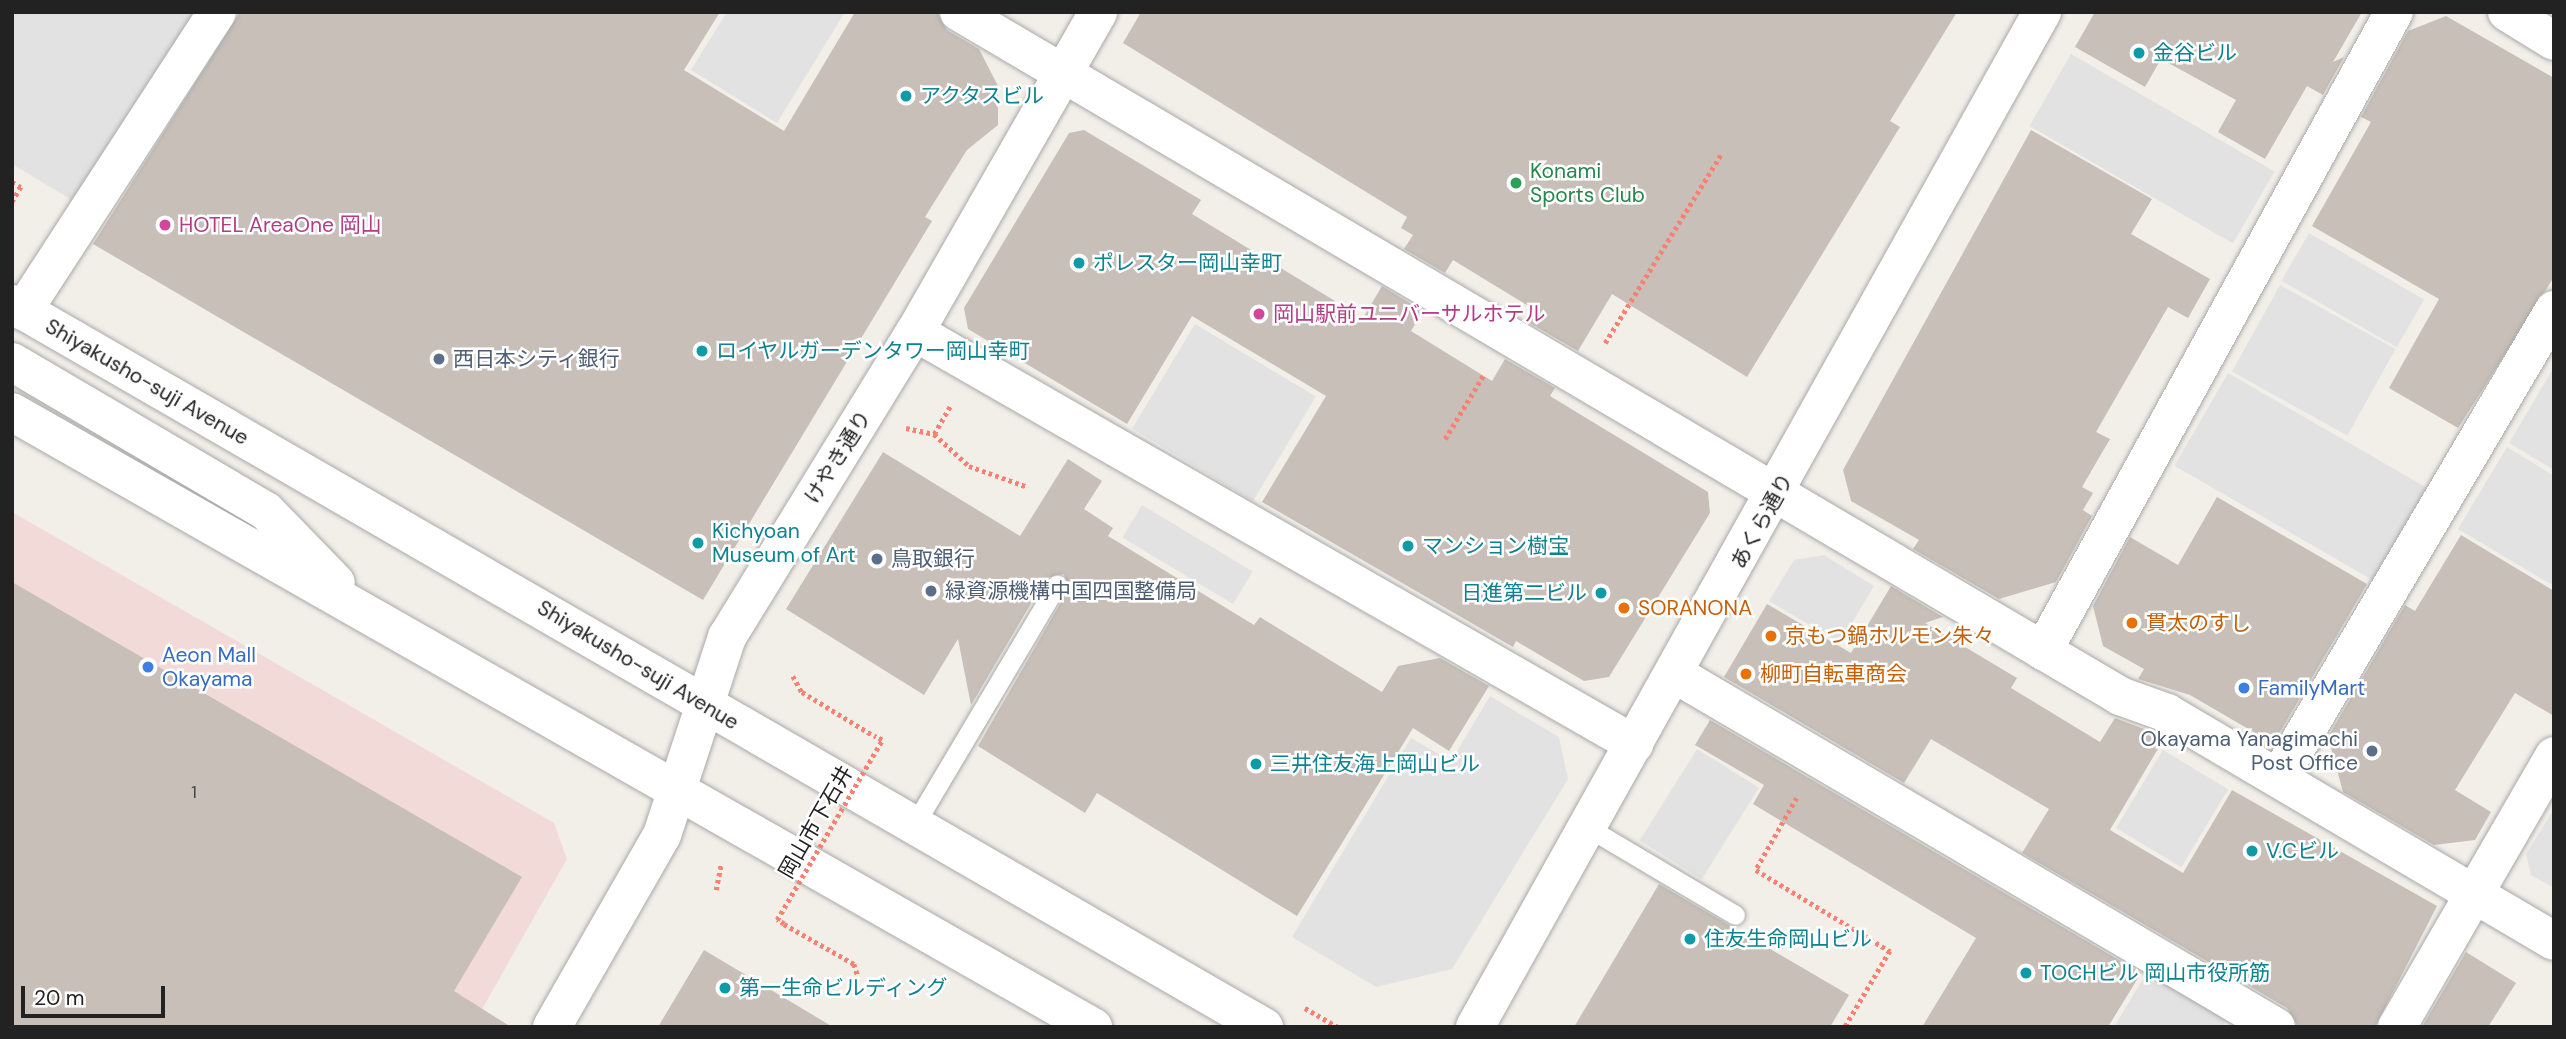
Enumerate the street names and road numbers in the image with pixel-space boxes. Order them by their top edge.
street label: Shiyakusho-suji Avenue [41,313,253,451]
street label: けやき通り [799,406,877,508]
street label: あくら通り [1726,469,1798,573]
street label: Shiyakusho-suji Avenue [533,595,743,735]
street label: 岡山市下石井 [774,761,858,883]

